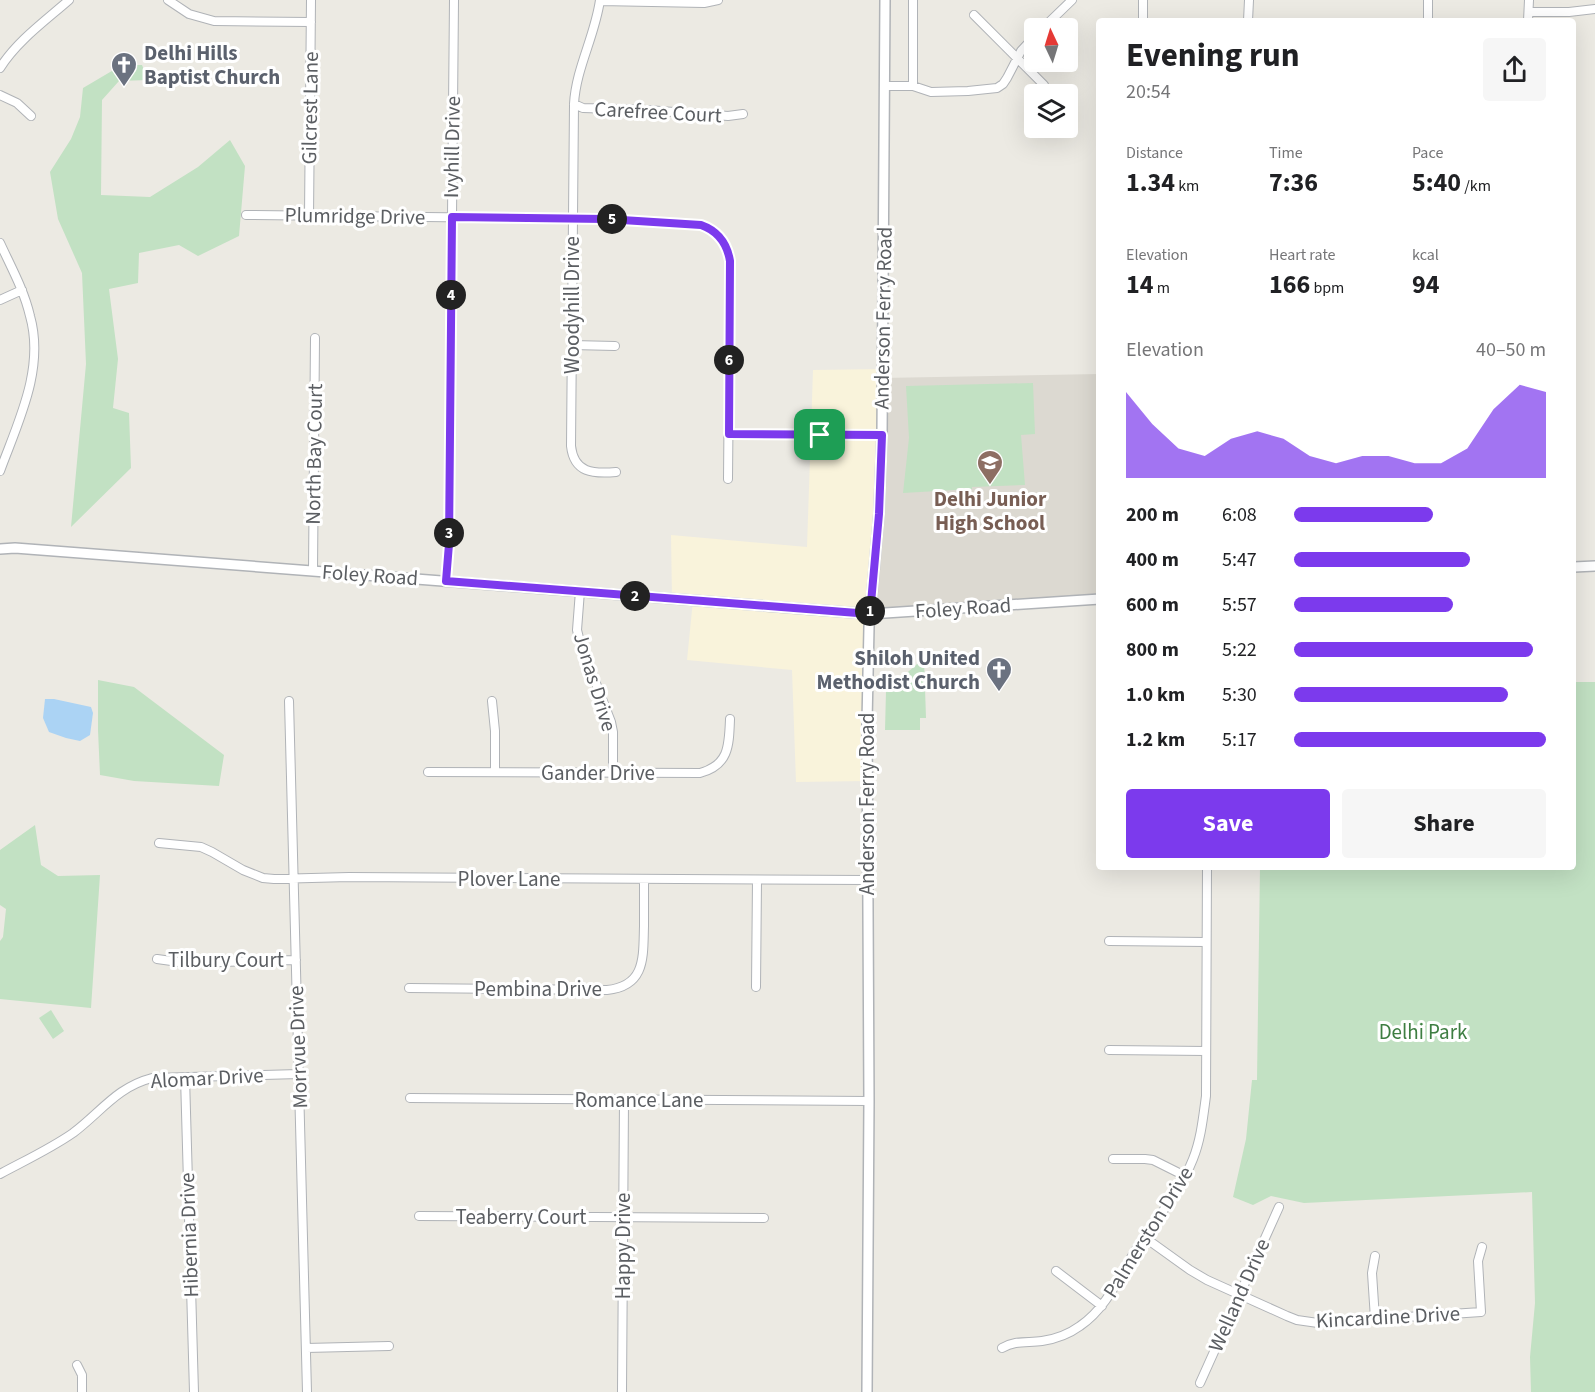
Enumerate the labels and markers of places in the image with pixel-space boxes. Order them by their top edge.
place label: Delhi Hills Baptist Church [144,38,280,92]
church icon: Delhi Hills Baptist Church [109,50,139,88]
pin: 5 [597,204,627,234]
pin: 4 [436,280,466,310]
pin: 6 [714,345,744,375]
pin [794,409,845,460]
school or university icon: Delhi Junior High School [975,448,1005,486]
place label: Delhi Junior High School [934,484,1047,538]
pin: 3 [434,518,464,548]
pin: 2 [620,581,650,611]
pin: 1 [855,596,885,626]
place label: Shiloh United Methodist Church [817,643,980,697]
church icon: Shiloh United Methodist Church [984,655,1014,693]

